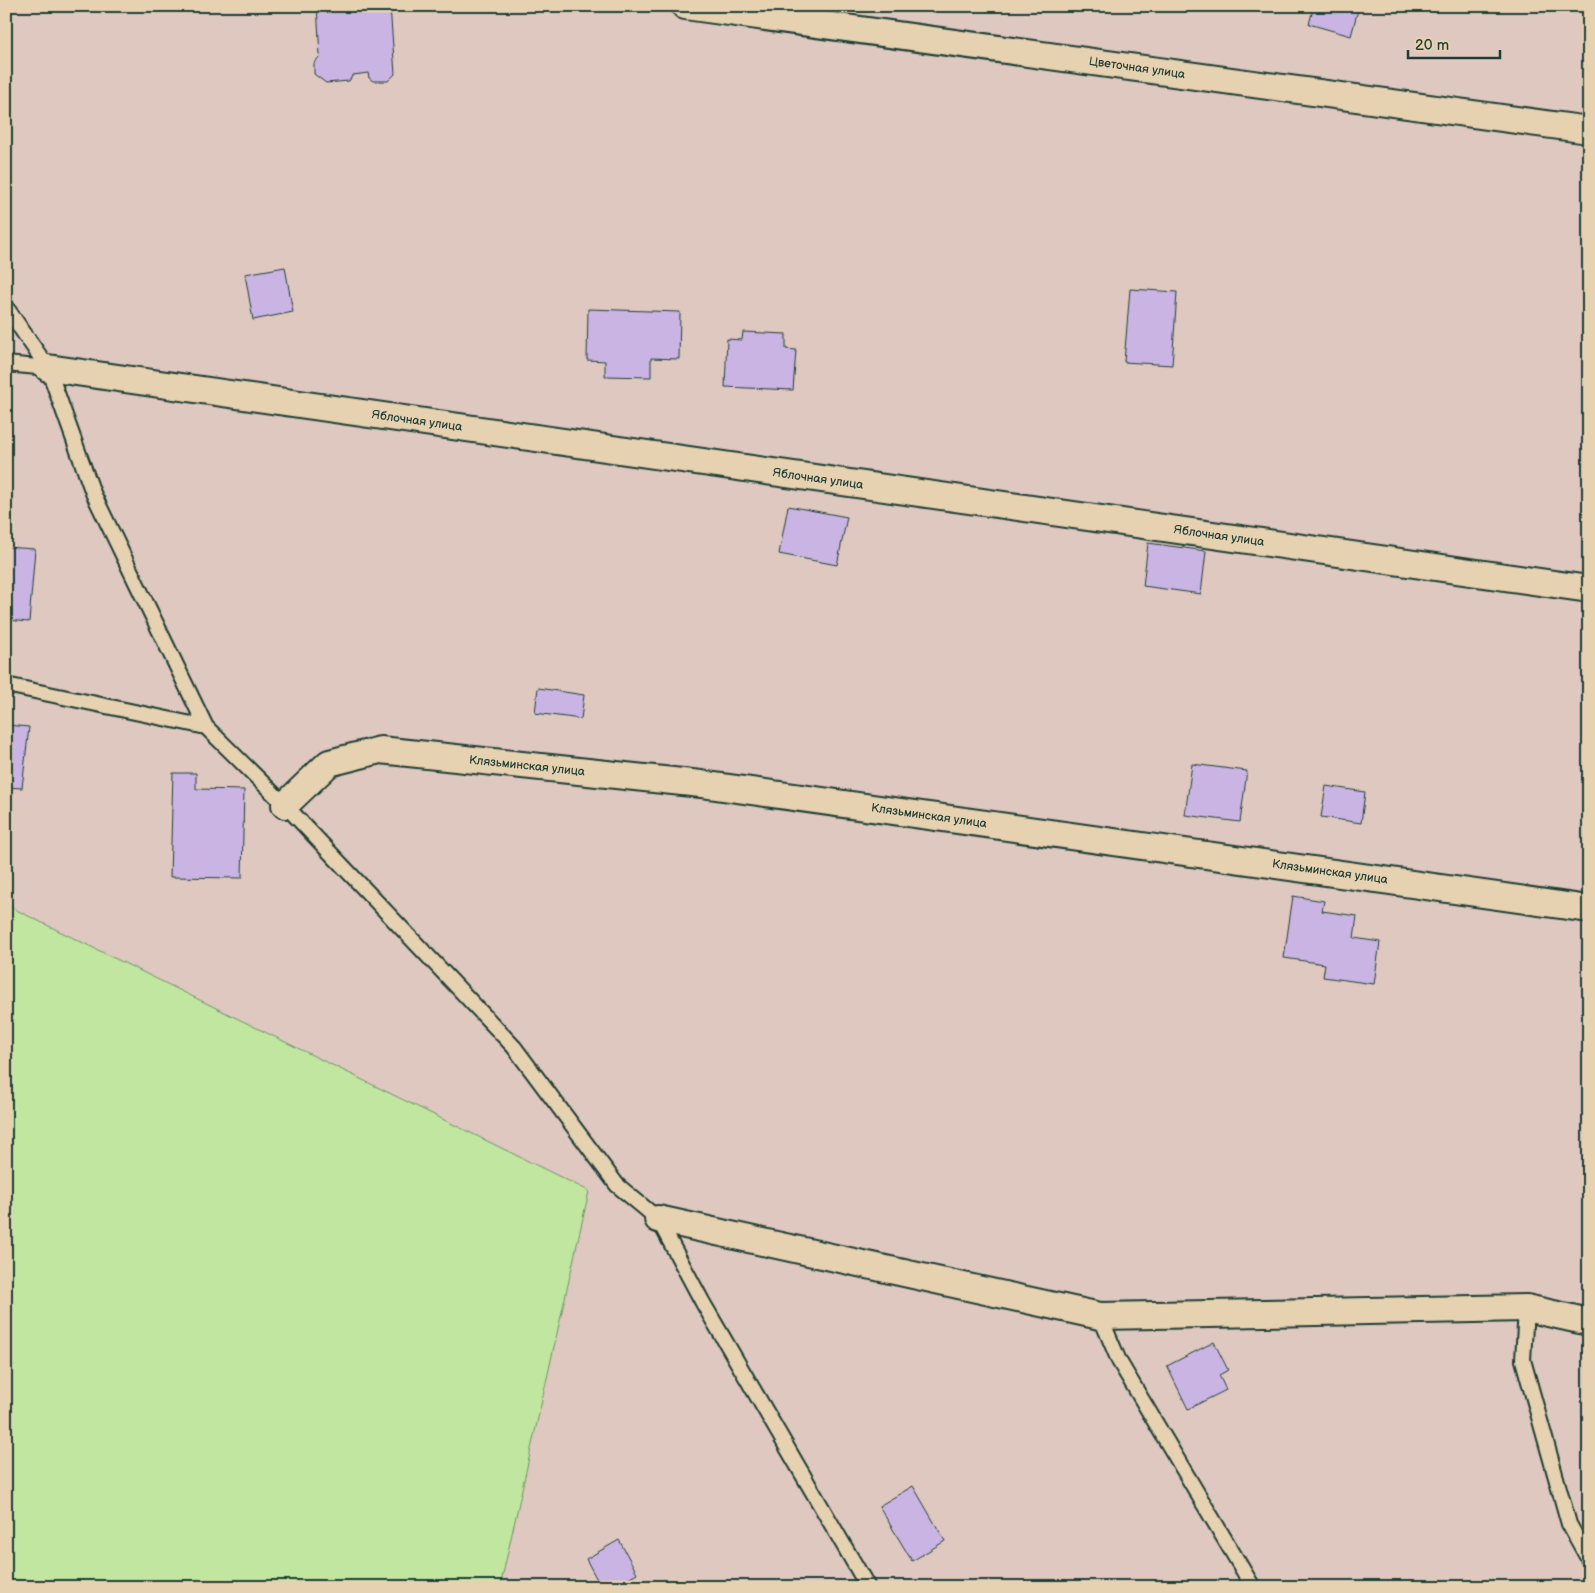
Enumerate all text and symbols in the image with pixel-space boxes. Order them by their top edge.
scale bar [1408,28,1500,60]
text: 20 m [1415,36,1449,55]
street label: Цветочная улица [1088,54,1186,82]
street label: Яблочная улица [371,407,463,435]
street label: Яблочная улица [772,465,864,493]
street label: Яблочная улица [1173,522,1265,550]
street label: Клязьминская улица [468,752,586,780]
street label: Клязьминская улица [870,800,988,832]
street label: Клязьминская улица [1271,856,1389,888]

